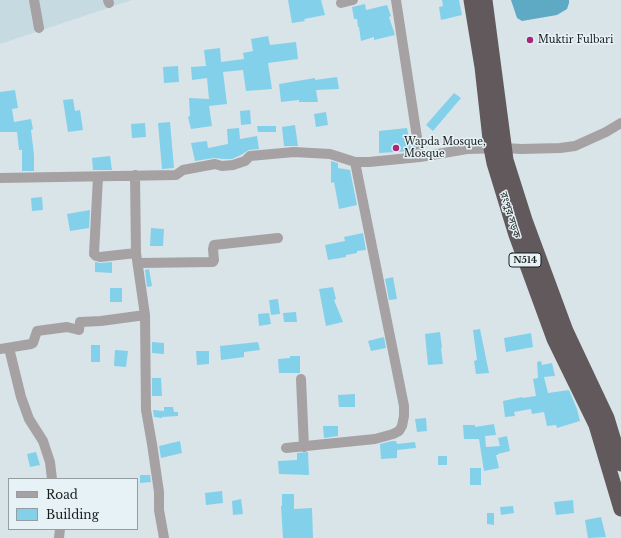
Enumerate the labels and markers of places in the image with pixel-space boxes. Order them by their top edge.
place label: Muktir Fulbari [538,34,613,46]
marker: Muktir Fulbari [525,35,535,45]
place label: Wapda Mosque, Mosque [404,136,486,160]
marker: Wapda Mosque, Mosque [391,143,401,153]

